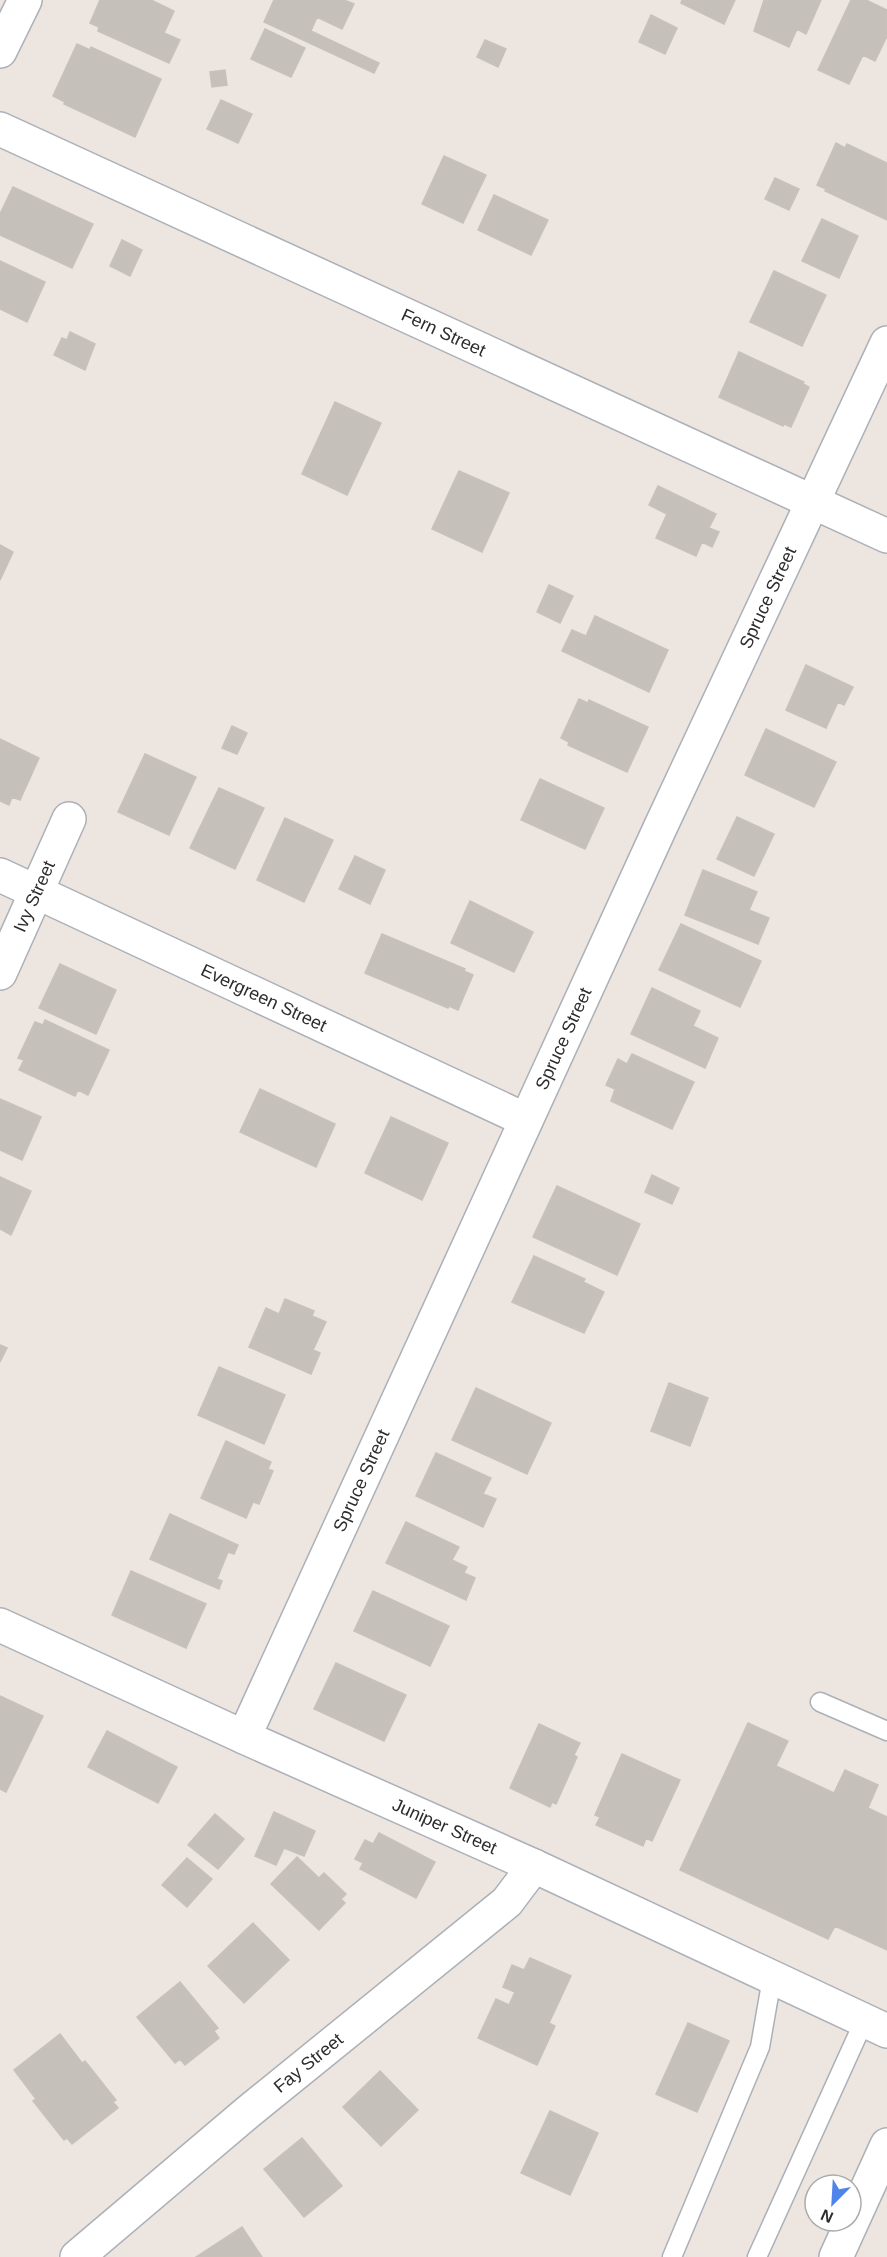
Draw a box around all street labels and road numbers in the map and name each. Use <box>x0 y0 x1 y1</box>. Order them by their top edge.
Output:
street label: Fern Street <box>398 305 489 360</box>
street label: Spruce Street <box>735 544 800 652</box>
street label: Ivy Street <box>10 858 59 935</box>
street label: Evergreen Street <box>198 960 330 1036</box>
street label: Spruce Street <box>532 984 596 1093</box>
street label: Spruce Street <box>329 1426 393 1535</box>
street label: Juniper Street <box>389 1794 500 1858</box>
street label: Fay Street <box>270 2029 347 2097</box>

